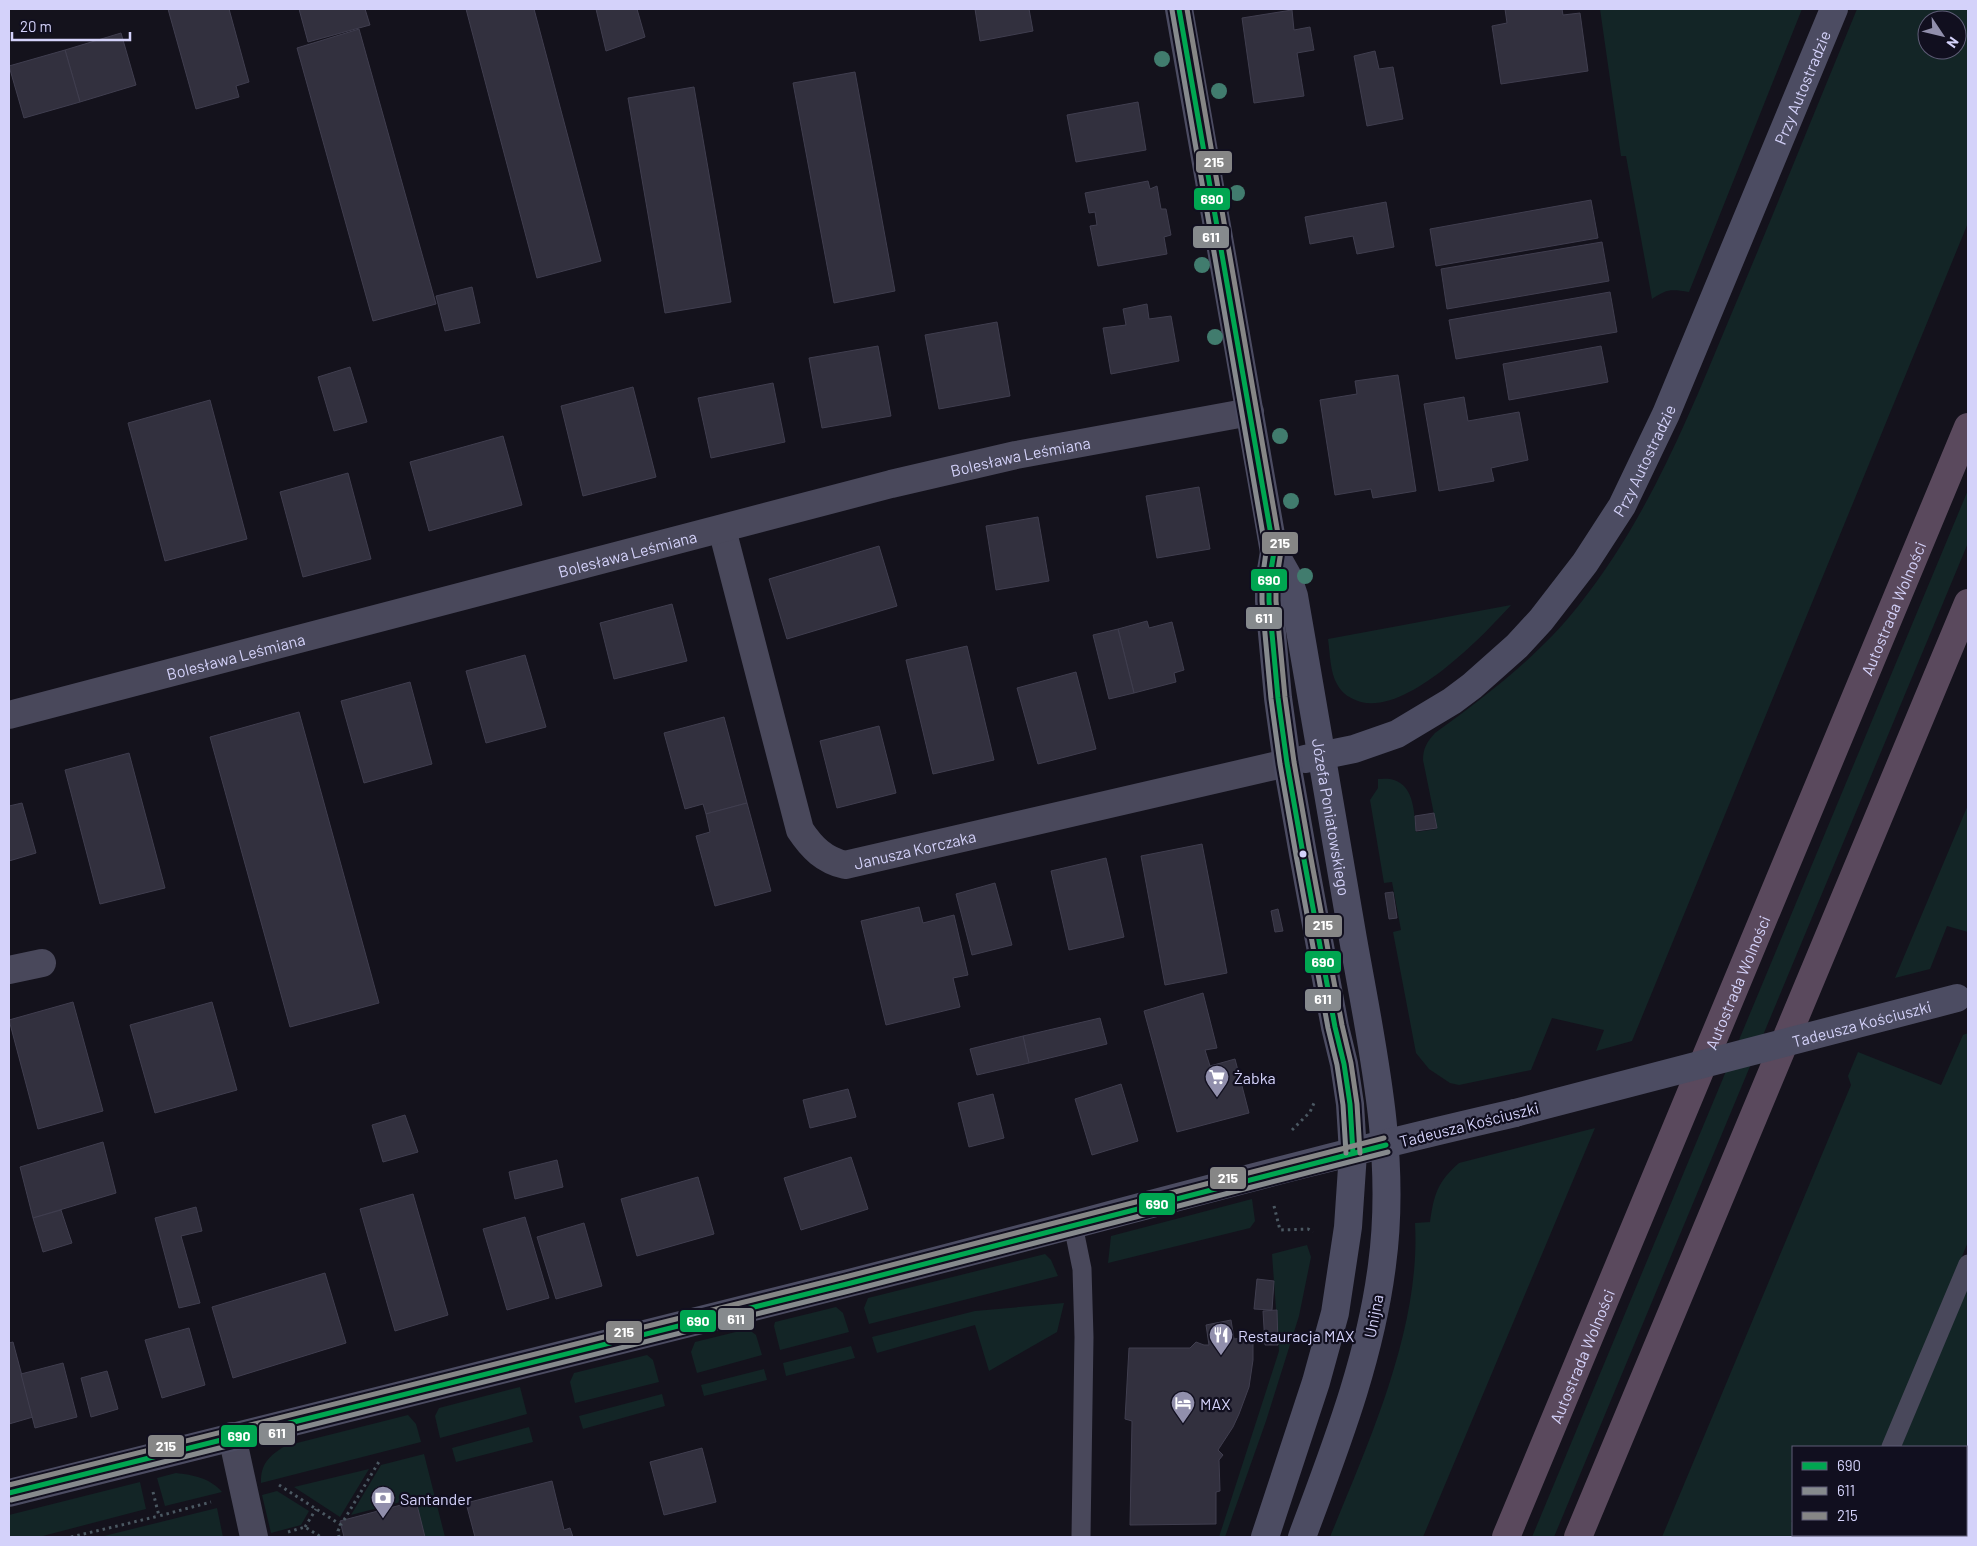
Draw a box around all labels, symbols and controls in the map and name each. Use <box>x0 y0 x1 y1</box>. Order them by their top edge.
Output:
scale bar <box>12 10 130 42</box>
north arrow <box>1917 10 1967 60</box>
text: 20 m <box>20 17 52 35</box>
street label: Przy Autostradzie <box>1769 27 1834 147</box>
text: N <box>1943 34 1963 51</box>
line badge: 215 <box>1195 150 1233 174</box>
text: 215 <box>1204 153 1225 170</box>
line badge: 690 <box>1193 187 1231 211</box>
text: 690 <box>1201 190 1223 207</box>
line badge: 611 <box>1192 225 1230 249</box>
text: 611 <box>1202 228 1220 245</box>
street label: Przy Autostradzie <box>1609 401 1678 520</box>
street label: Bolesława Leśmiana <box>948 432 1092 479</box>
street label: Bolesława Leśmiana <box>556 526 698 580</box>
line badge: 215 <box>1261 531 1299 555</box>
text: 215 <box>1270 534 1291 551</box>
street label: Autostrada Wolności <box>1856 538 1929 678</box>
line badge: 690 <box>1250 568 1288 592</box>
text: 690 <box>1258 571 1280 588</box>
line badge: 611 <box>1245 606 1283 630</box>
text: 611 <box>1255 609 1273 626</box>
street label: Bolesława Leśmiana <box>164 628 307 683</box>
street label: Józefa Poniatowskiego <box>1309 737 1355 897</box>
street label: Janusza Korczaka <box>852 826 978 872</box>
unlabelled marker <box>1298 849 1308 859</box>
street label: Autostrada Wolności <box>1701 912 1773 1052</box>
line badge: 215 <box>1304 914 1343 938</box>
text: 215 <box>1313 916 1334 933</box>
line badge: 690 <box>1304 950 1342 974</box>
text: 690 <box>1312 953 1334 970</box>
line badge: 611 <box>1304 988 1342 1012</box>
text: 611 <box>1314 990 1332 1007</box>
street label: Tadeusza Kościuszki <box>1790 996 1933 1050</box>
supermarket icon: Żabka <box>1204 1064 1230 1098</box>
place label: Żabka <box>1234 1068 1276 1087</box>
street label: Tadeusza Kościuszki <box>1397 1097 1541 1151</box>
line badge: 215 <box>1209 1166 1247 1190</box>
text: 215 <box>1218 1169 1239 1186</box>
line badge: 690 <box>1138 1192 1176 1216</box>
text: 690 <box>1146 1195 1168 1212</box>
street label: Autostrada Wolności <box>1545 1286 1618 1426</box>
street label: Unijna <box>1359 1293 1387 1339</box>
line badge: 611 <box>717 1307 755 1331</box>
line badge: 690 <box>679 1309 717 1333</box>
text: 611 <box>727 1310 745 1327</box>
text: 690 <box>687 1312 709 1329</box>
line badge: 215 <box>605 1320 643 1344</box>
restaurant icon: Restauracja MAX <box>1208 1322 1234 1356</box>
text: 215 <box>614 1323 635 1340</box>
place label: Restauracja MAX <box>1238 1326 1355 1345</box>
hotel icon: MAX <box>1170 1390 1196 1424</box>
place label: MAX <box>1200 1394 1231 1413</box>
line badge: 611 <box>258 1422 296 1446</box>
line badge: 690 <box>220 1424 258 1448</box>
text: 611 <box>268 1424 286 1441</box>
text: 690 <box>228 1427 250 1444</box>
line badge: 215 <box>147 1434 185 1458</box>
text: 215 <box>156 1437 177 1454</box>
legend <box>1792 1446 1967 1536</box>
text: 690 <box>1837 1456 1861 1474</box>
text: 611 <box>1837 1481 1855 1499</box>
bank icon: Santander <box>370 1485 396 1519</box>
place label: Santander <box>400 1489 472 1508</box>
text: 215 <box>1837 1506 1858 1524</box>

